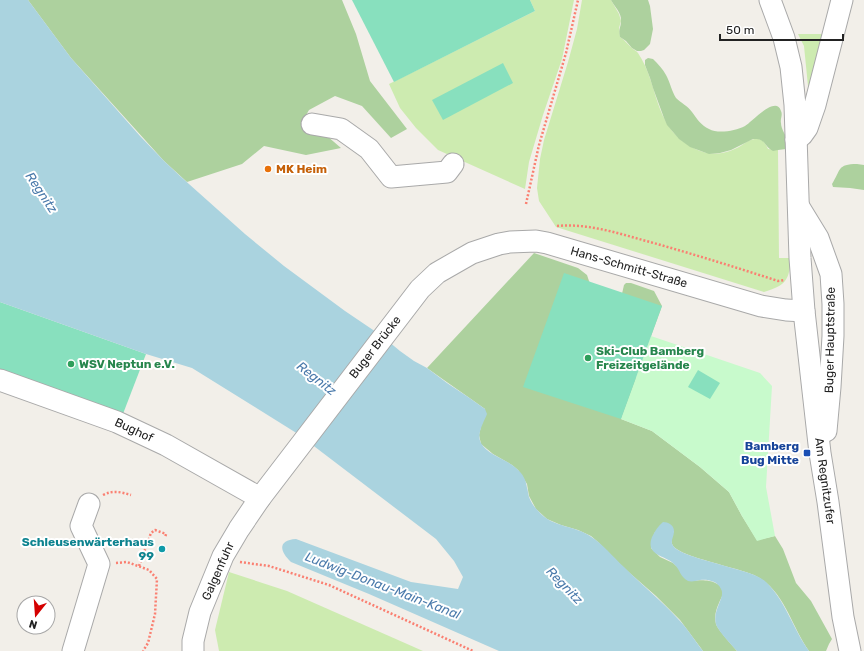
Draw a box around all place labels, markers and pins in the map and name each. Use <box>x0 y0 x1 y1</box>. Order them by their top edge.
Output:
place label: MK Heim <box>276 162 327 176</box>
marker: MK Heim <box>263 164 273 174</box>
place label: Ski-Club Bamberg Freizeitgelände <box>596 344 704 372</box>
marker: Ski-Club Bamberg Freizeitgelände <box>583 353 593 363</box>
place label: WSV Neptun e.V. <box>79 357 175 371</box>
marker: WSV Neptun e.V. <box>66 359 76 369</box>
place label: Bamberg Bug Mitte <box>741 439 799 467</box>
marker: Bamberg Bug Mitte <box>802 448 812 458</box>
place label: Schleusenwärterhaus 99 <box>22 535 154 563</box>
marker: Schleusenwärterhaus 99 <box>157 544 167 554</box>

